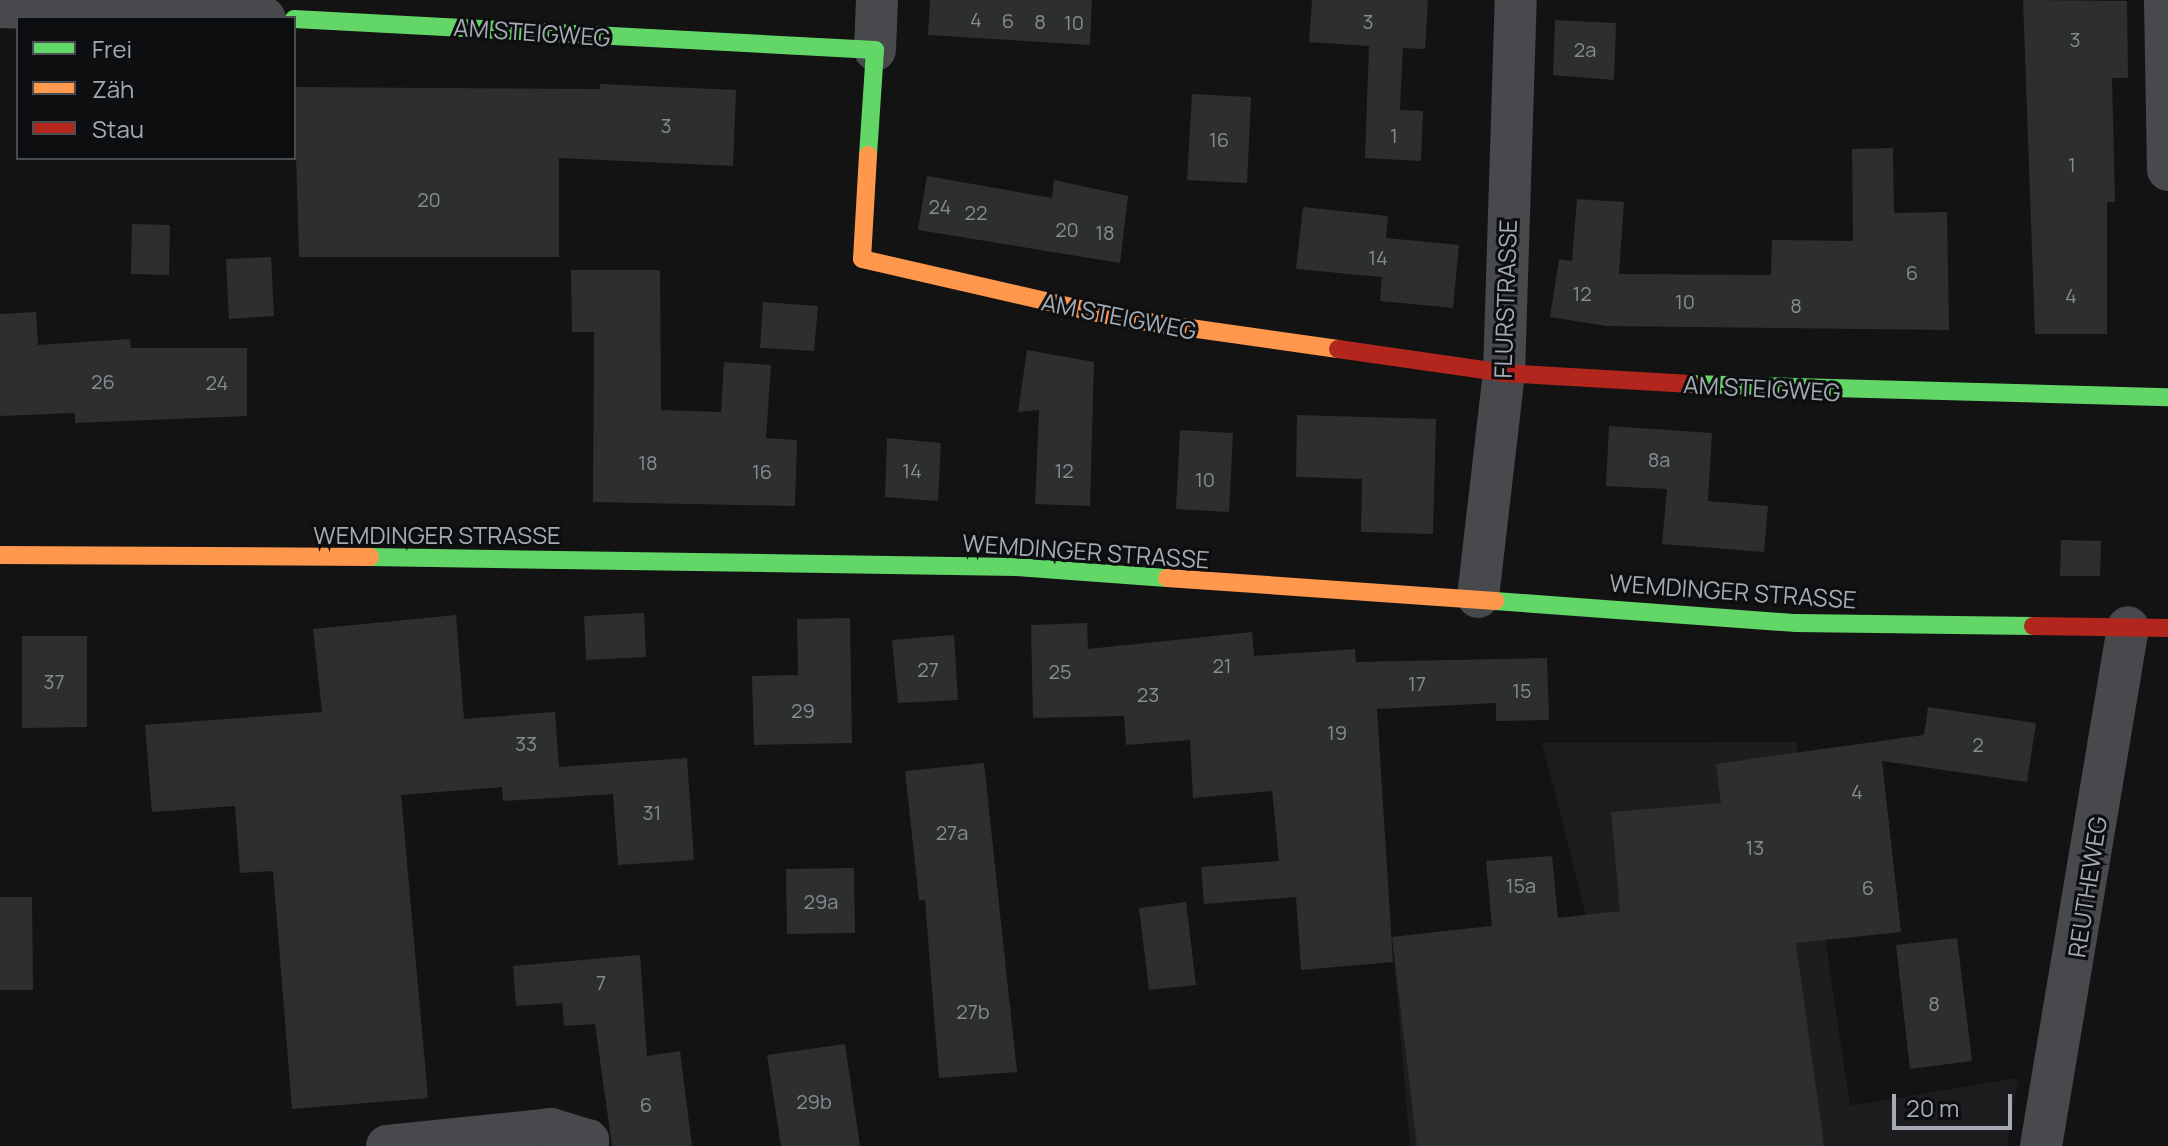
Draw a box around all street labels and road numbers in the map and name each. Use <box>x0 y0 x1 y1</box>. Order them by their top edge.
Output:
street label: AM STEIGWEG <box>453 12 611 52</box>
street label: FLURSTRASSE <box>1488 219 1522 379</box>
street label: AM STEIGWEG <box>1039 287 1199 345</box>
street label: AM STEIGWEG <box>1683 370 1841 406</box>
street label: WEMDINGER STRASSE <box>313 521 561 549</box>
street label: WEMDINGER STRASSE <box>962 528 1210 574</box>
street label: WEMDINGER STRASSE <box>1609 568 1857 614</box>
street label: REUTHEWEG <box>2062 814 2112 960</box>

